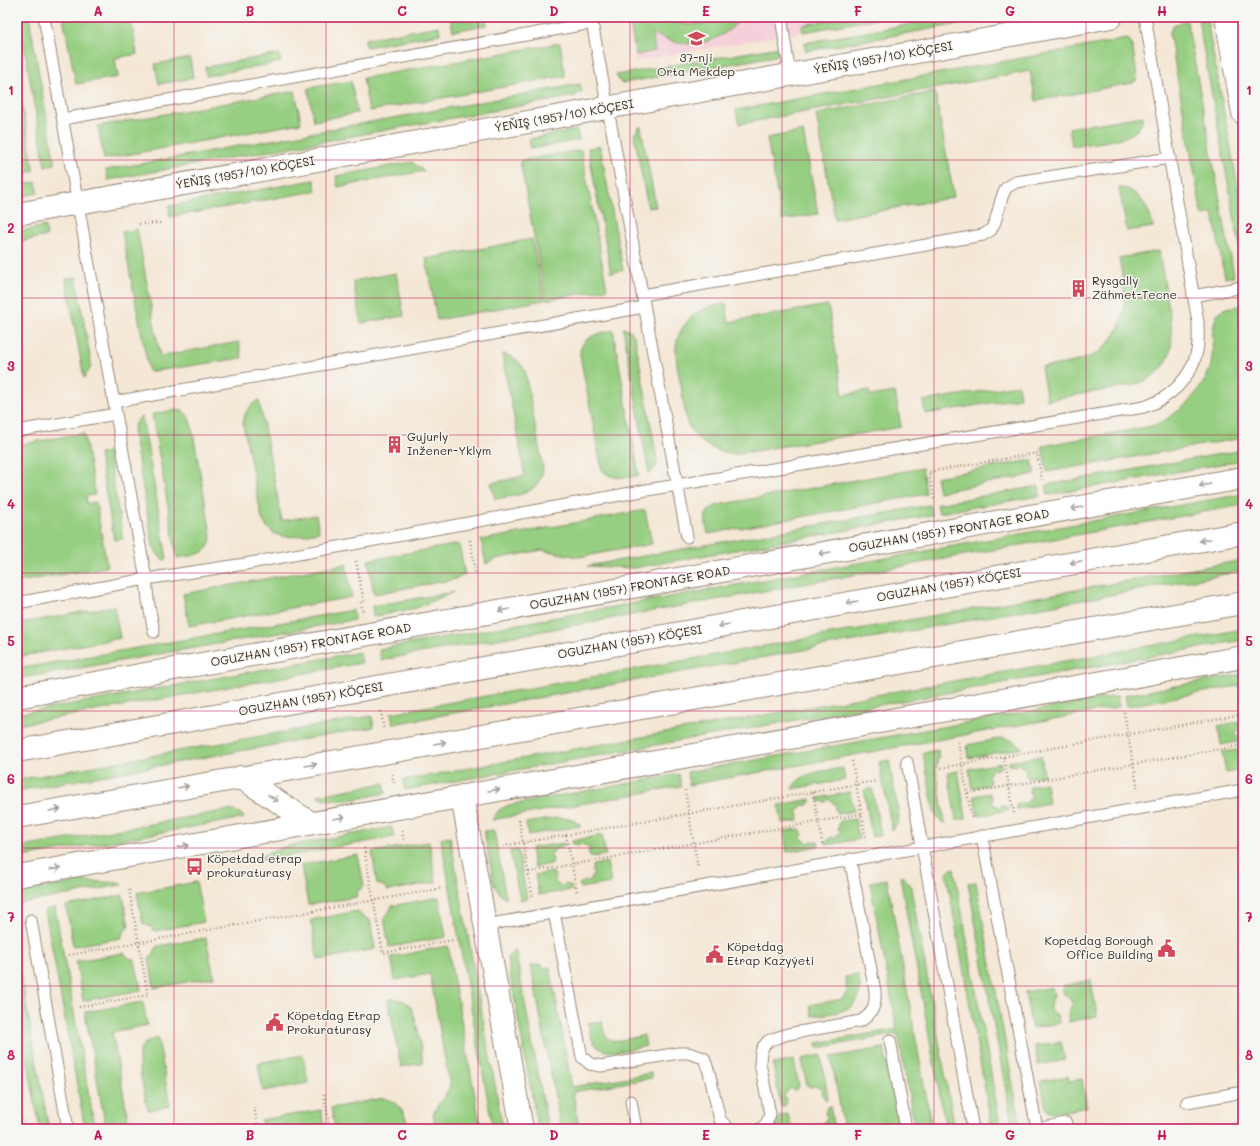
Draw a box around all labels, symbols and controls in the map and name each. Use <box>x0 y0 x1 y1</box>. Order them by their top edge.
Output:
text: A <box>93 2 103 19</box>
text: B <box>246 2 255 19</box>
text: C <box>397 2 407 19</box>
text: D <box>549 2 559 19</box>
text: E <box>702 2 710 19</box>
text: F <box>854 2 862 19</box>
text: G <box>1005 2 1015 19</box>
text: H <box>1157 2 1167 19</box>
school or university icon: 37-nji Orta Mekdep <box>686 29 706 49</box>
street label: ÝEŇIŞ (1957/10) KÖÇESI <box>812 37 954 77</box>
place label: 37-nji Orta Mekdep <box>657 49 735 79</box>
text: 1 <box>8 81 14 98</box>
text: 1 <box>1246 81 1252 98</box>
street label: ÝEŇIŞ (1957/10) KÖÇESI <box>493 95 635 135</box>
street label: ÝEŇIŞ (1957/10) KÖÇESI <box>174 152 316 192</box>
text: 2 <box>7 219 15 236</box>
text: 2 <box>1245 219 1253 236</box>
place label: Rysgally Zähmet-Tecne <box>1092 272 1177 302</box>
building icon: Rysgally Zähmet-Tecne <box>1069 278 1089 298</box>
text: 3 <box>7 357 15 374</box>
text: 3 <box>1245 357 1253 374</box>
place label: Gujurly Inžener-Yklym <box>407 428 491 458</box>
building icon: Gujurly Inžener-Yklym <box>384 434 404 454</box>
one-way arrow <box>1198 481 1211 489</box>
text: 4 <box>7 495 15 512</box>
text: 4 <box>1245 495 1253 512</box>
street label: OGUZHAN (1957) FRONTAGE ROAD <box>847 504 1050 556</box>
one-way arrow <box>1071 504 1084 512</box>
one-way arrow <box>1198 536 1211 544</box>
one-way arrow <box>819 549 832 557</box>
one-way arrow <box>1070 559 1083 567</box>
street label: OGUZHAN (1957) FRONTAGE ROAD <box>528 561 731 613</box>
street label: OGUZHAN (1957) KÖÇESI <box>875 563 1022 605</box>
one-way arrow <box>846 598 859 606</box>
one-way arrow <box>498 606 511 614</box>
street label: OGUZHAN (1957) FRONTAGE ROAD <box>209 618 412 670</box>
street label: OGUZHAN (1957) KÖÇESI <box>556 620 703 662</box>
one-way arrow <box>718 621 731 629</box>
text: 5 <box>7 632 15 649</box>
text: 5 <box>1245 632 1253 649</box>
street label: OGUZHAN (1957) KÖÇESI <box>237 677 384 719</box>
one-way arrow <box>433 738 446 746</box>
one-way arrow <box>305 760 318 768</box>
text: 6 <box>7 770 15 787</box>
text: 6 <box>1245 770 1253 787</box>
one-way arrow <box>176 783 189 791</box>
one-way arrow <box>487 786 500 794</box>
one-way arrow <box>267 794 278 802</box>
one-way arrow <box>49 806 62 814</box>
one-way arrow <box>332 814 345 822</box>
one-way arrow <box>176 842 189 850</box>
place label: Köpetdad etrap prokuraturasy <box>207 850 302 880</box>
bus stop icon: Köpetdad etrap prokuraturasy <box>184 856 204 876</box>
one-way arrow <box>48 865 61 873</box>
text: 7 <box>7 908 15 925</box>
text: 7 <box>1245 908 1253 925</box>
place label: Kopetdag Borough Office Building <box>1045 932 1153 962</box>
place label: Köpetdag Etrap Kazyýeti <box>727 938 814 968</box>
public building icon: Kopetdag Borough Office Building <box>1156 938 1176 958</box>
public building icon: Köpetdag Etrap Kazyýeti <box>704 944 724 964</box>
place label: Köpetdag Etrap Prokuraturasy <box>287 1007 380 1037</box>
public building icon: Köpetdag Etrap Prokuraturasy <box>264 1013 284 1033</box>
text: 8 <box>7 1046 15 1063</box>
text: 8 <box>1245 1046 1253 1063</box>
text: A <box>93 1126 103 1143</box>
text: B <box>246 1126 255 1143</box>
text: C <box>397 1126 407 1143</box>
text: D <box>549 1126 559 1143</box>
text: E <box>702 1126 710 1143</box>
text: F <box>854 1126 862 1143</box>
text: G <box>1005 1126 1015 1143</box>
text: H <box>1157 1126 1167 1143</box>

